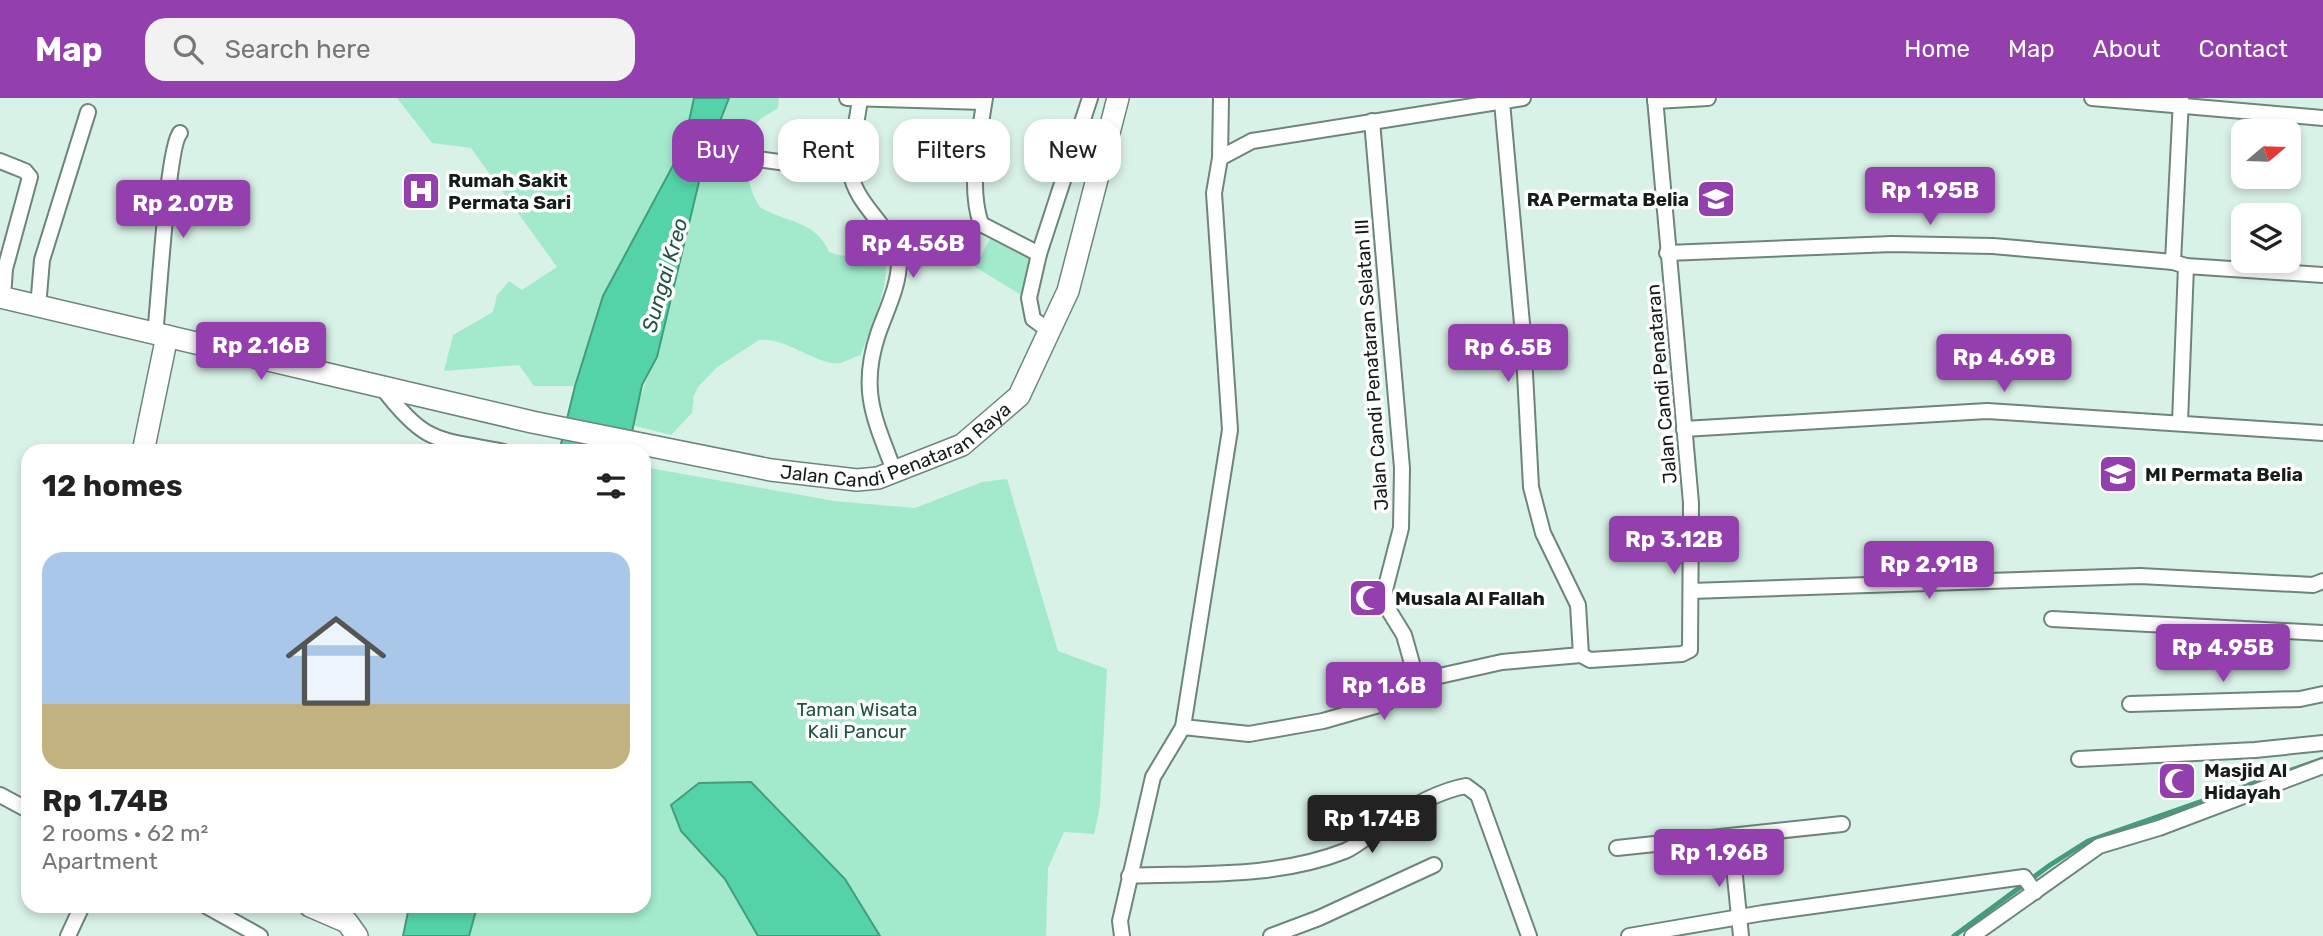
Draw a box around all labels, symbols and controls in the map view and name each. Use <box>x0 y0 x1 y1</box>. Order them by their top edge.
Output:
search box <box>145 18 635 81</box>
text: Map <box>35 30 103 69</box>
icon: search <box>169 30 207 68</box>
text: Search here <box>225 34 370 65</box>
text: Home <box>1904 35 1970 63</box>
text: Map <box>2008 35 2055 63</box>
text: About <box>2093 35 2161 63</box>
text: Contact <box>2199 35 2288 63</box>
chip: Buy <box>672 119 764 182</box>
chip: Rent <box>778 119 879 182</box>
chip: Filters <box>893 119 1010 182</box>
chip: New <box>1024 119 1121 182</box>
north arrow <box>2231 119 2301 189</box>
map controls <box>2231 119 2301 273</box>
pin: Rp 1.95B <box>1858 167 2002 227</box>
place label: Rumah Sakit Permata Sari <box>448 169 571 214</box>
hospital icon: Rumah Sakit Permata Sari <box>400 170 442 212</box>
text: Rp 1.95B <box>1881 176 1979 204</box>
school or university icon: RA Permata Belia <box>1695 178 1737 220</box>
pin: Rp 2.07B <box>111 180 255 240</box>
place label: RA Permata Belia <box>1527 188 1689 211</box>
text: Rp 2.07B <box>132 189 234 217</box>
button: layers <box>2231 203 2301 273</box>
water label: Sungai Kreo <box>636 215 693 335</box>
street label: Jalan Candi Penataran Selatan III <box>1350 218 1393 512</box>
pin: Rp 4.56B <box>841 220 985 280</box>
text: Rp 4.56B <box>861 229 965 257</box>
street label: Jalan Candi Penataran <box>1641 283 1682 485</box>
pin: Rp 2.16B <box>189 322 333 382</box>
pin: Rp 6.5B <box>1443 324 1573 384</box>
text: Rp 2.16B <box>212 331 310 359</box>
text: Rp 6.5B <box>1464 333 1552 361</box>
pin: Rp 4.69B <box>1932 334 2076 394</box>
text: Rp 4.69B <box>1952 343 2056 371</box>
street label: Jalan Candi Penataran Raya <box>779 397 1015 492</box>
school or university icon: MI Permata Belia <box>2097 453 2139 495</box>
place label: MI Permata Belia <box>2145 463 2303 486</box>
icon: filters <box>592 467 630 505</box>
text: 12 homes <box>42 468 183 504</box>
pin: Rp 3.12B <box>1602 517 1746 576</box>
text: Rp 3.12B <box>1625 525 1723 553</box>
pin: Rp 2.91B <box>1857 542 2001 601</box>
text: Rp 2.91B <box>1880 550 1978 578</box>
mosque icon: Musala Al Fallah <box>1347 577 1389 619</box>
place label: Musala Al Fallah <box>1395 587 1545 610</box>
icon: home <box>273 598 399 724</box>
pin: Rp 4.95B <box>2151 624 2295 684</box>
text: Rp 4.95B <box>2172 633 2274 661</box>
pin: Rp 1.6B <box>1319 662 1449 722</box>
text: Rp 1.6B <box>1342 671 1426 699</box>
park label: Taman Wisata Kali Pancur <box>797 698 917 743</box>
place label: Masjid Al Hidayah <box>2204 759 2287 804</box>
mosque icon: Masjid Al Hidayah <box>2156 760 2198 802</box>
text: Rp 1.74B <box>42 783 168 819</box>
pin: Rp 1.74B <box>1300 796 1444 855</box>
text: Rp 1.74B <box>1324 804 1420 832</box>
text: 2 rooms · 62 m² <box>42 819 208 847</box>
pin: Rp 1.96B <box>1647 830 1791 889</box>
text: Rp 1.96B <box>1670 838 1768 866</box>
text: Apartment <box>42 847 158 875</box>

